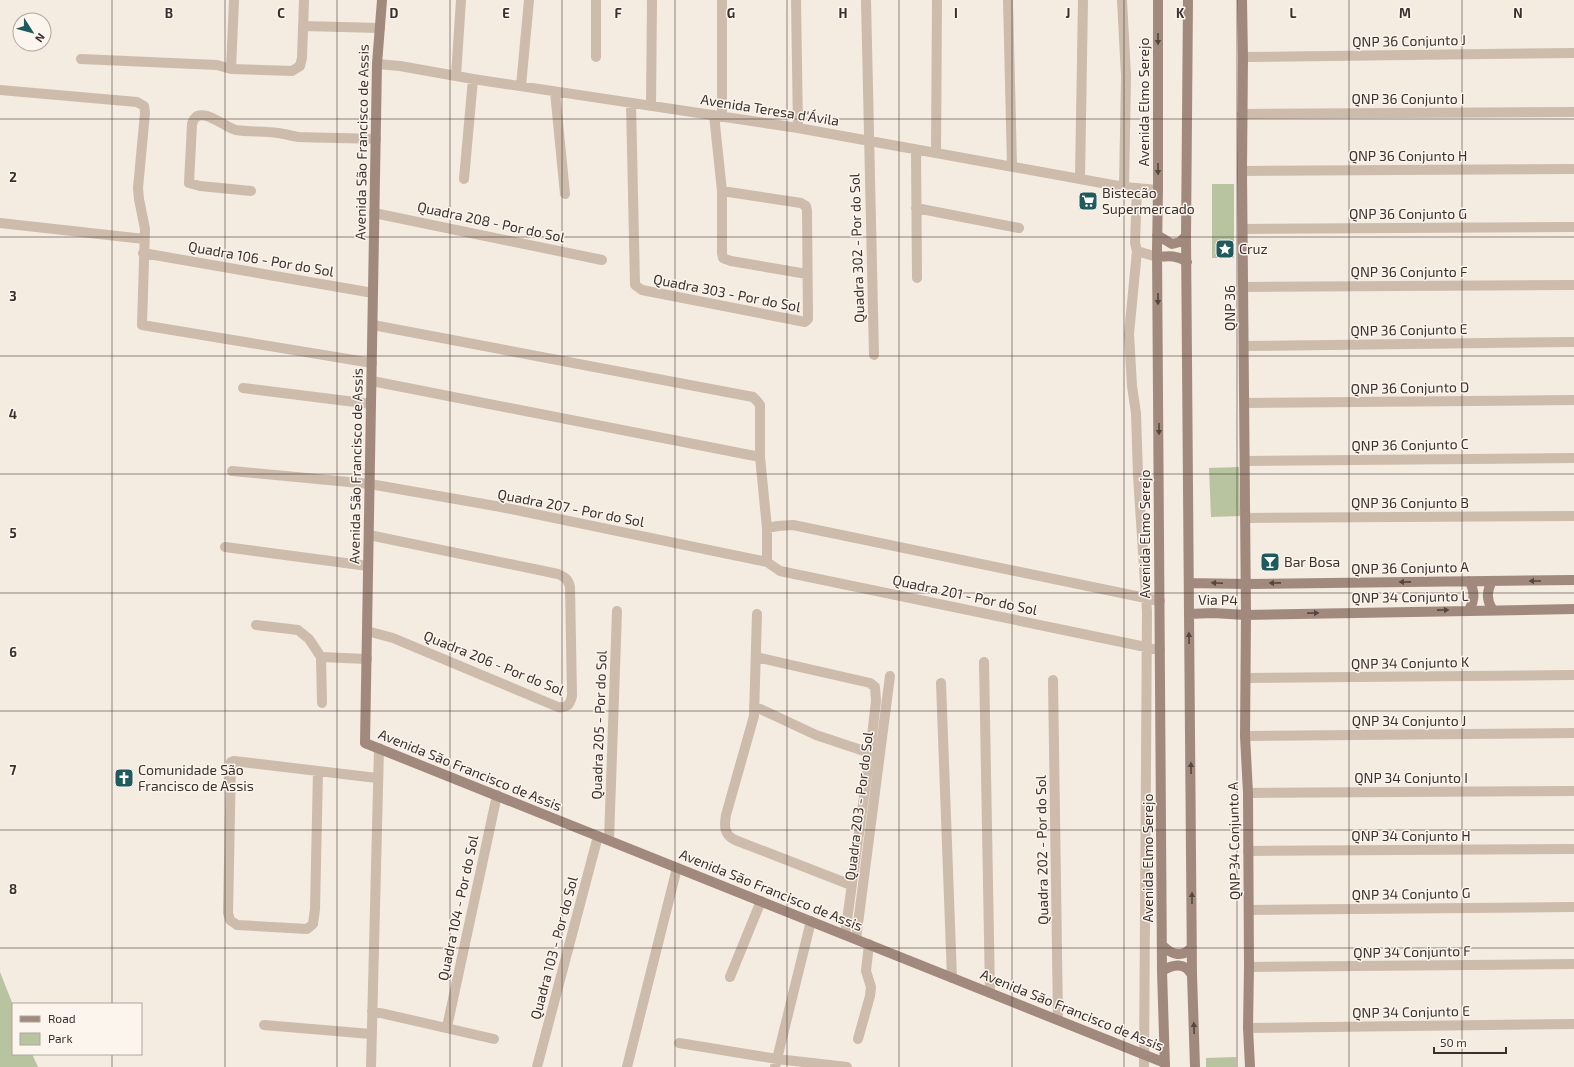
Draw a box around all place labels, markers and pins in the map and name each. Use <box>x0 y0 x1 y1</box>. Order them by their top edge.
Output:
place label: Bistecão Supermercado <box>1102 184 1195 217</box>
supermarket icon: Bistecão Supermercado <box>1077 190 1099 212</box>
place icon: Cruz <box>1214 238 1236 260</box>
place label: Cruz <box>1239 240 1268 257</box>
bar icon: Bar Bosa <box>1259 551 1281 573</box>
place label: Bar Bosa <box>1284 553 1340 570</box>
place label: Comunidade São Francisco de Assis <box>138 761 254 794</box>
church icon: Comunidade São Francisco de Assis <box>113 767 135 789</box>

